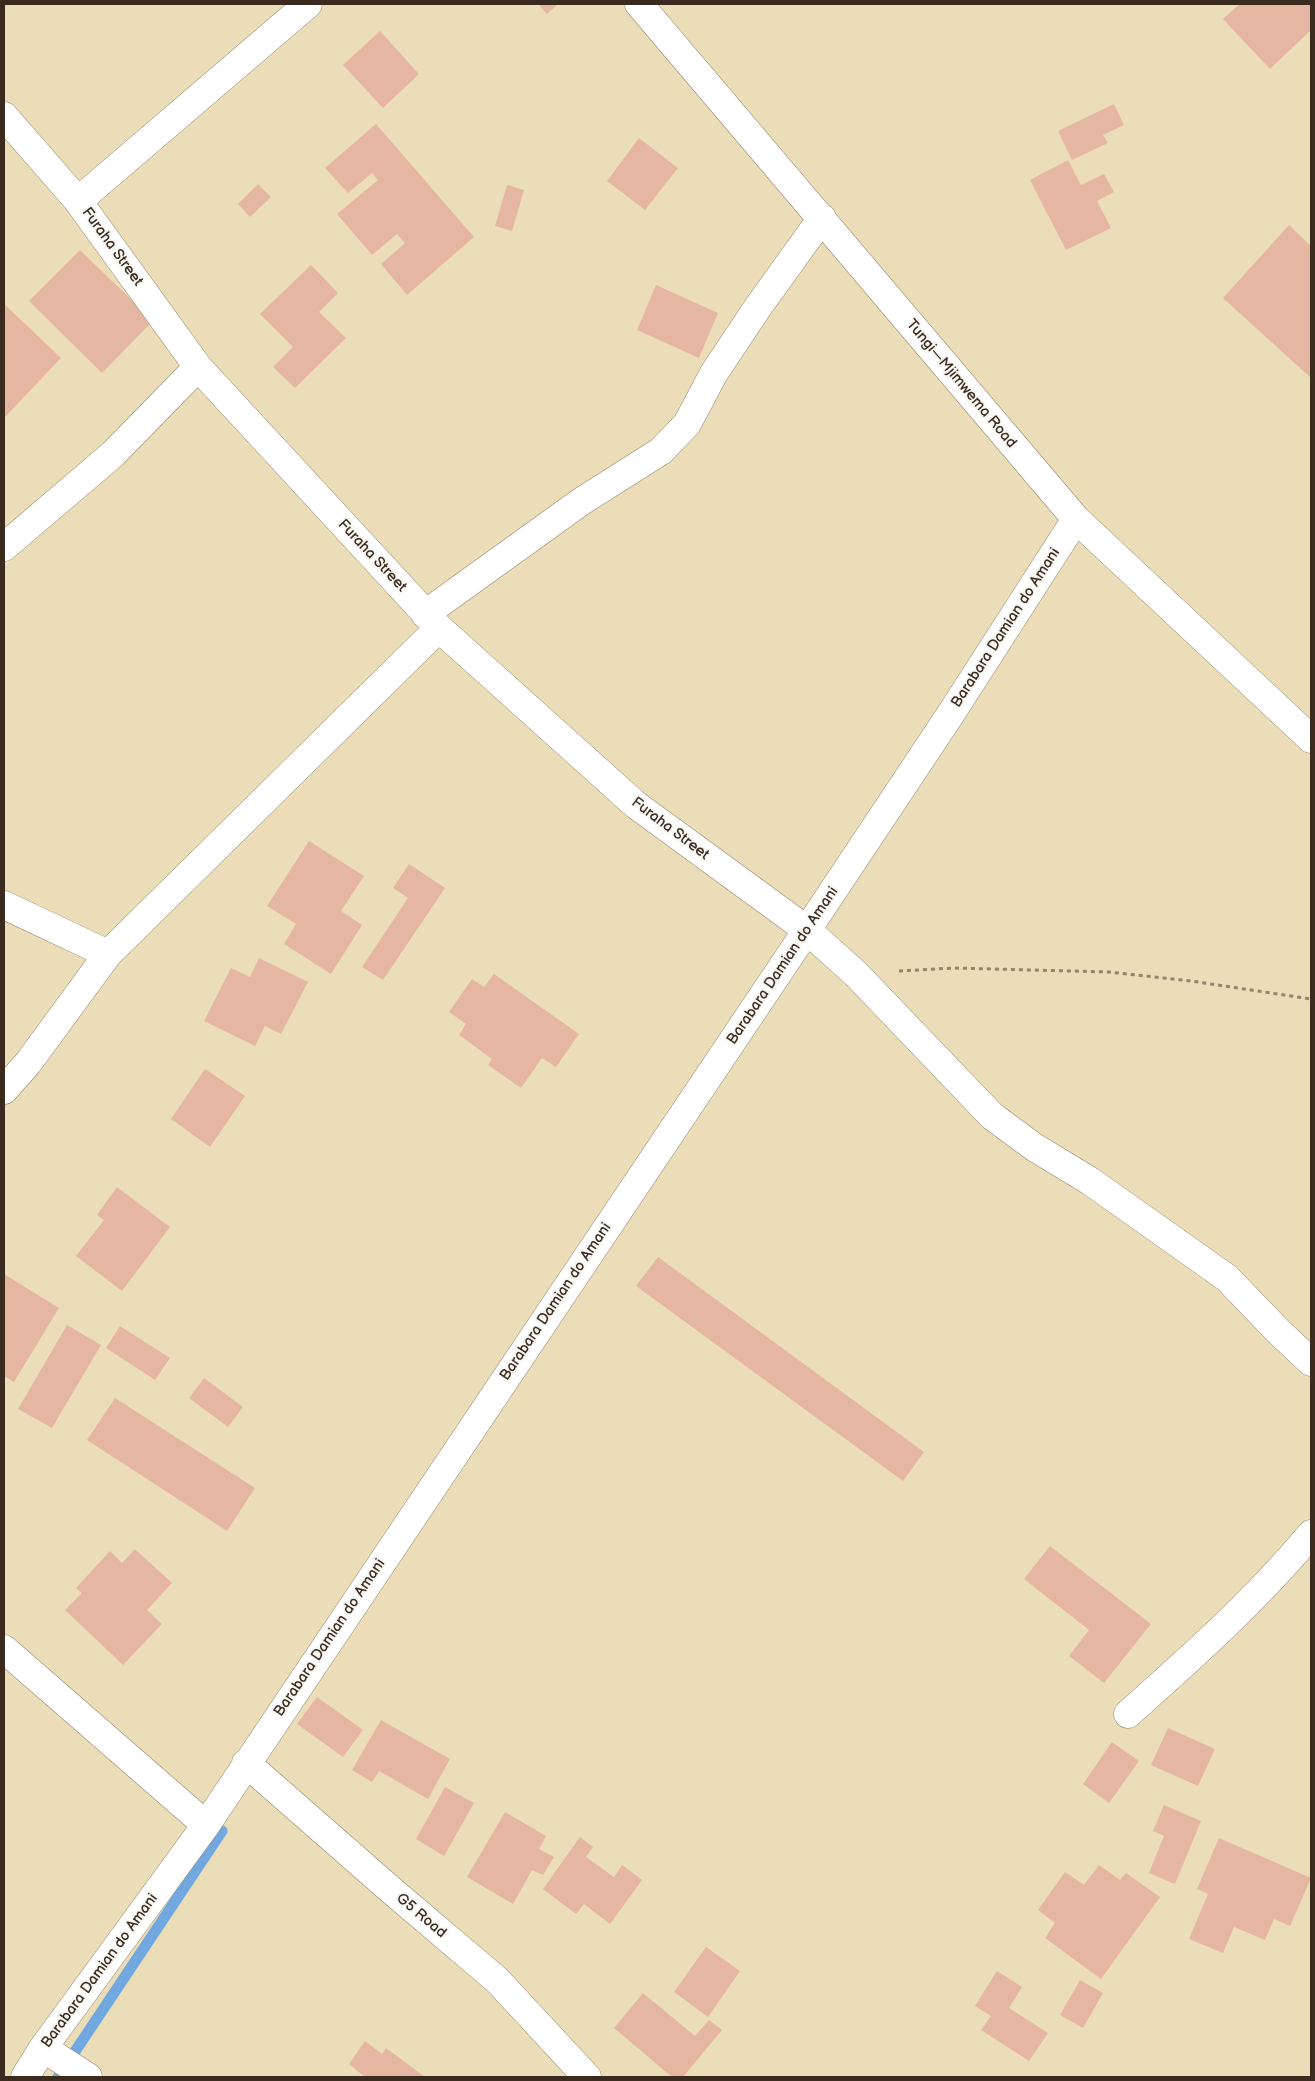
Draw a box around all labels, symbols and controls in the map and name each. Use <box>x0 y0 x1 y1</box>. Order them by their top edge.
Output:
street label: Furaha Street <box>77 204 147 290</box>
street label: Tungi—Mjimwema Road <box>902 316 1020 452</box>
street label: Furaha Street <box>334 516 410 596</box>
street label: Barabara Damian do Amani <box>948 545 1064 711</box>
street label: Furaha Street <box>628 794 712 864</box>
street label: Barabara Damian do Amani <box>723 884 843 1048</box>
street label: Barabara Damian do Amani <box>496 1220 616 1384</box>
street label: Barabara Damian do Amani <box>270 1556 390 1720</box>
street label: Barabara Damian do Amani <box>38 1890 162 2052</box>
street label: G5 Road <box>392 1890 450 1942</box>

